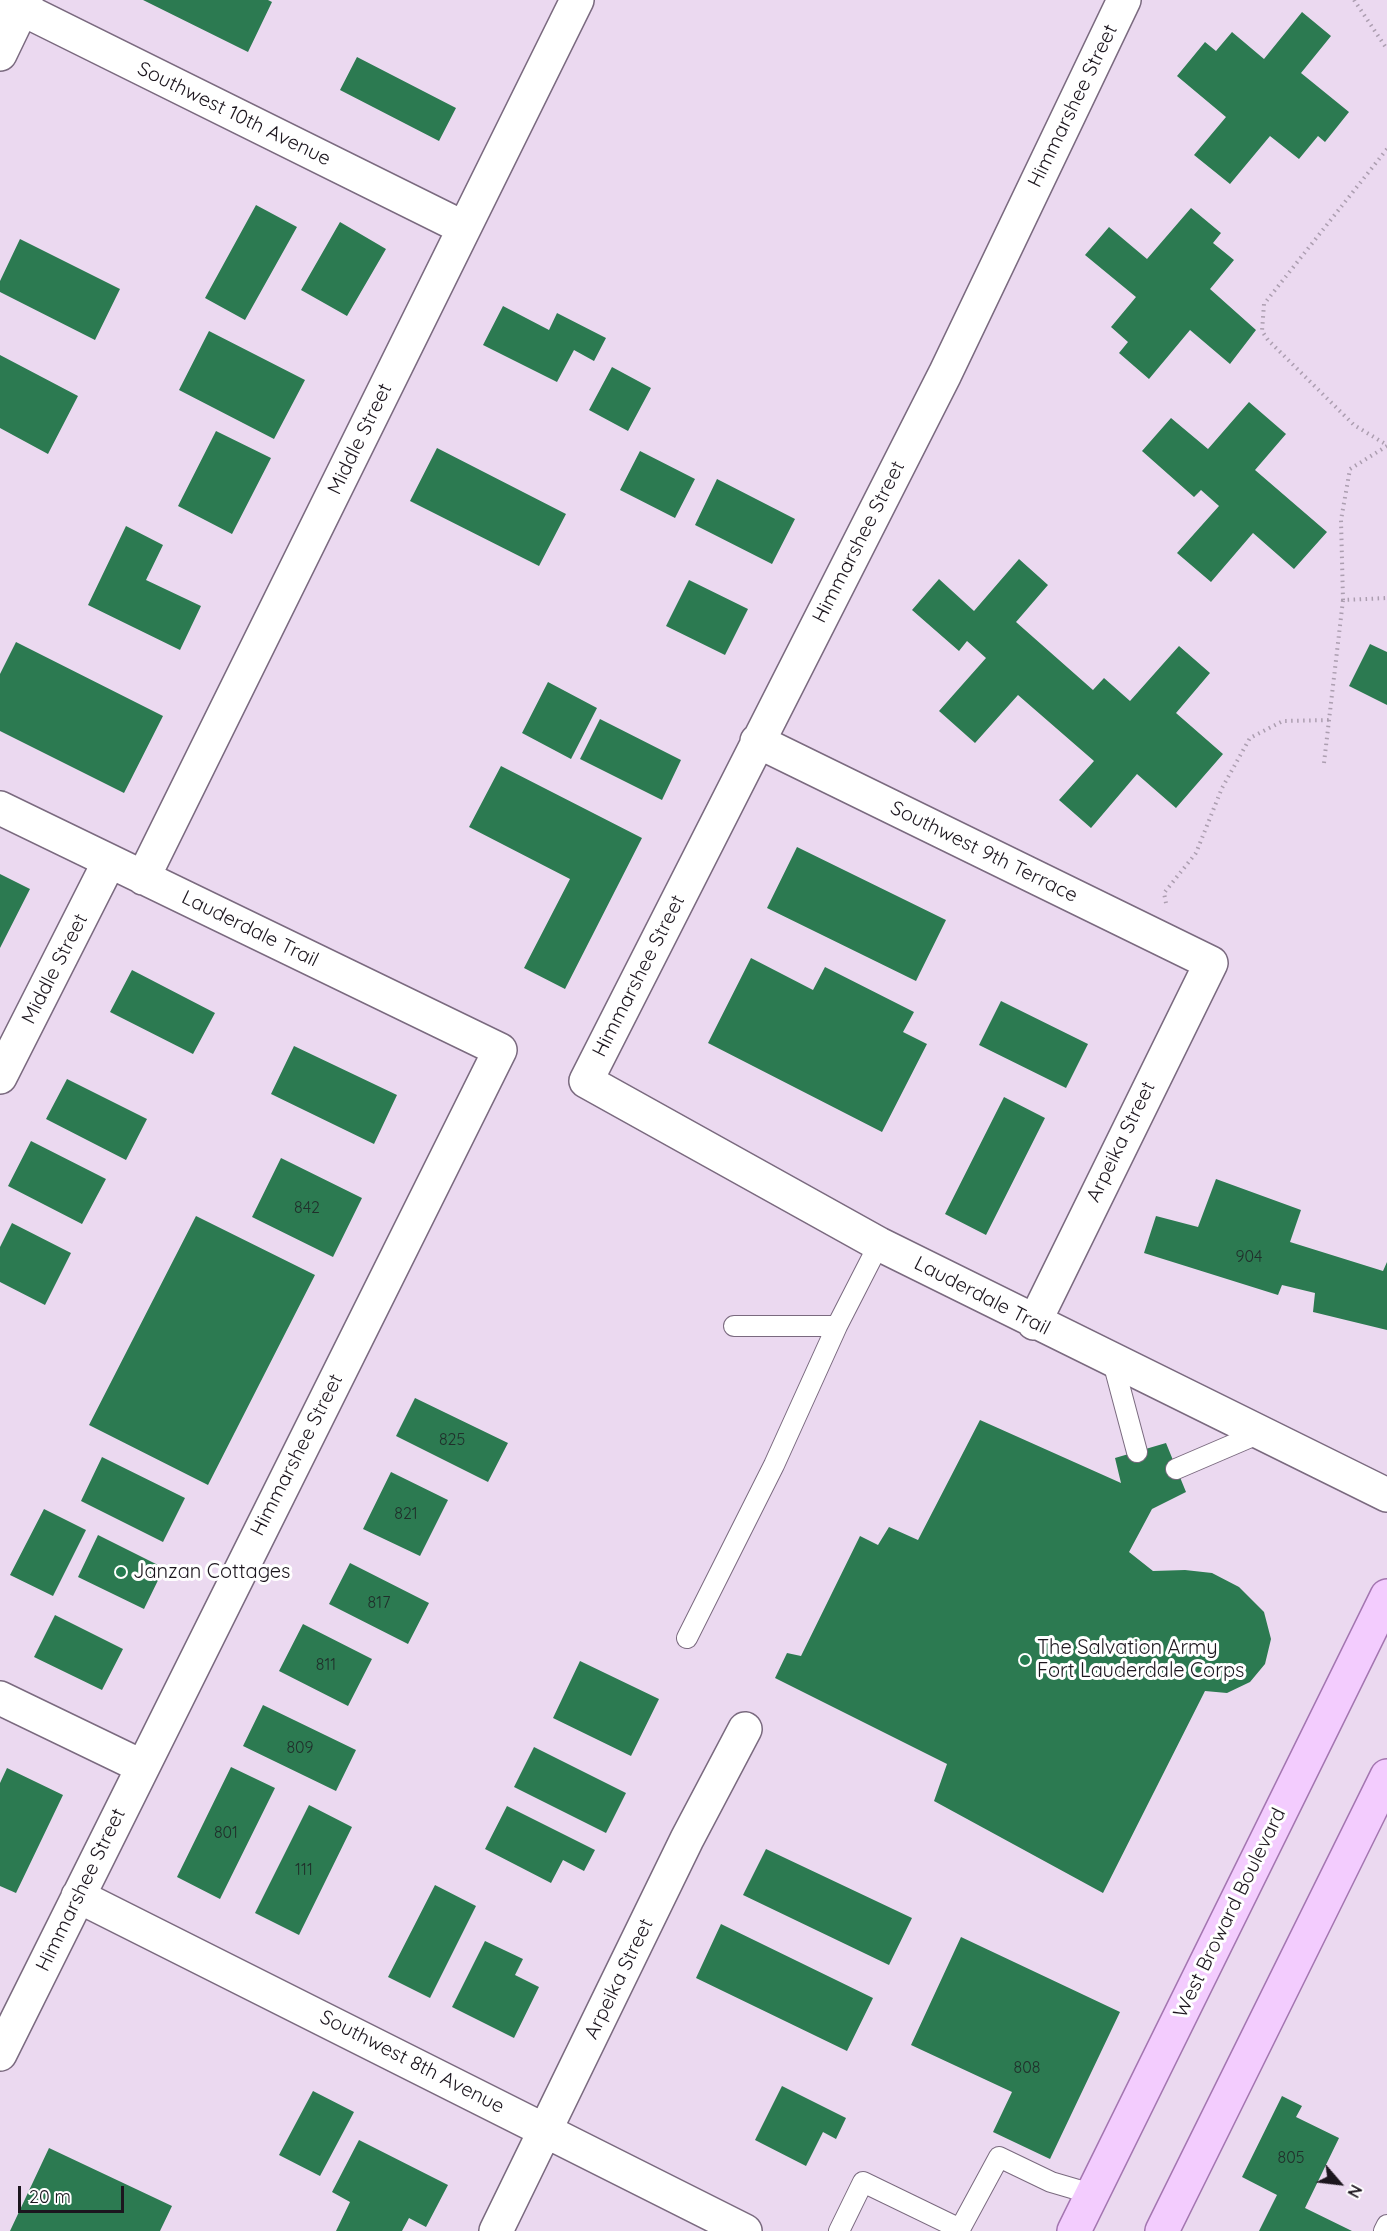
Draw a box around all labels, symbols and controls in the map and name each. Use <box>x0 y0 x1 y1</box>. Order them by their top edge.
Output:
street label: Himmarshee Street <box>1023 21 1123 191</box>
street label: Southwest 10th Avenue <box>133 57 335 171</box>
street label: Middle Street <box>323 379 397 499</box>
street label: Himmarshee Street <box>808 457 910 627</box>
street label: Southwest 9th Terrace <box>886 796 1082 908</box>
street label: Lauderdale Trail <box>178 885 322 973</box>
street label: Himmarshee Street <box>588 891 690 1061</box>
street label: Middle Street <box>17 910 93 1028</box>
street label: Arpeika Street <box>1081 1078 1161 1206</box>
house number: 842 <box>294 1198 320 1218</box>
house number: 904 <box>1236 1247 1262 1267</box>
street label: Lauderdale Trail <box>910 1251 1054 1341</box>
street label: Himmarshee Street <box>246 1370 348 1540</box>
house number: 825 <box>439 1430 465 1450</box>
house number: 821 <box>394 1504 418 1524</box>
place label: Janzan Cottages <box>133 1560 290 1584</box>
marker: Janzan Cottages <box>114 1565 128 1579</box>
house number: 817 <box>368 1593 390 1613</box>
place label: The Salvation Army Fort Lauderdale Corps <box>1037 1636 1244 1683</box>
marker: The Salvation Army Fort Lauderdale Corps <box>1018 1653 1032 1667</box>
house number: 811 <box>316 1655 336 1675</box>
house number: 809 <box>286 1738 314 1758</box>
street label: West Broward Boulevard <box>1169 1804 1291 2022</box>
street label: Himmarshee Street <box>31 1805 131 1975</box>
house number: 801 <box>214 1823 238 1843</box>
house number: 111 <box>295 1860 313 1880</box>
street label: Arpeika Street <box>579 1915 659 2043</box>
street label: Southwest 8th Avenue <box>316 2005 508 2119</box>
house number: 808 <box>1014 2058 1040 2078</box>
house number: 805 <box>1278 2148 1304 2168</box>
north arrow <box>1309 2153 1369 2213</box>
scale bar <box>21 2174 128 2212</box>
text: N <box>1343 2182 1366 2201</box>
text: 20 m <box>29 2185 71 2208</box>

